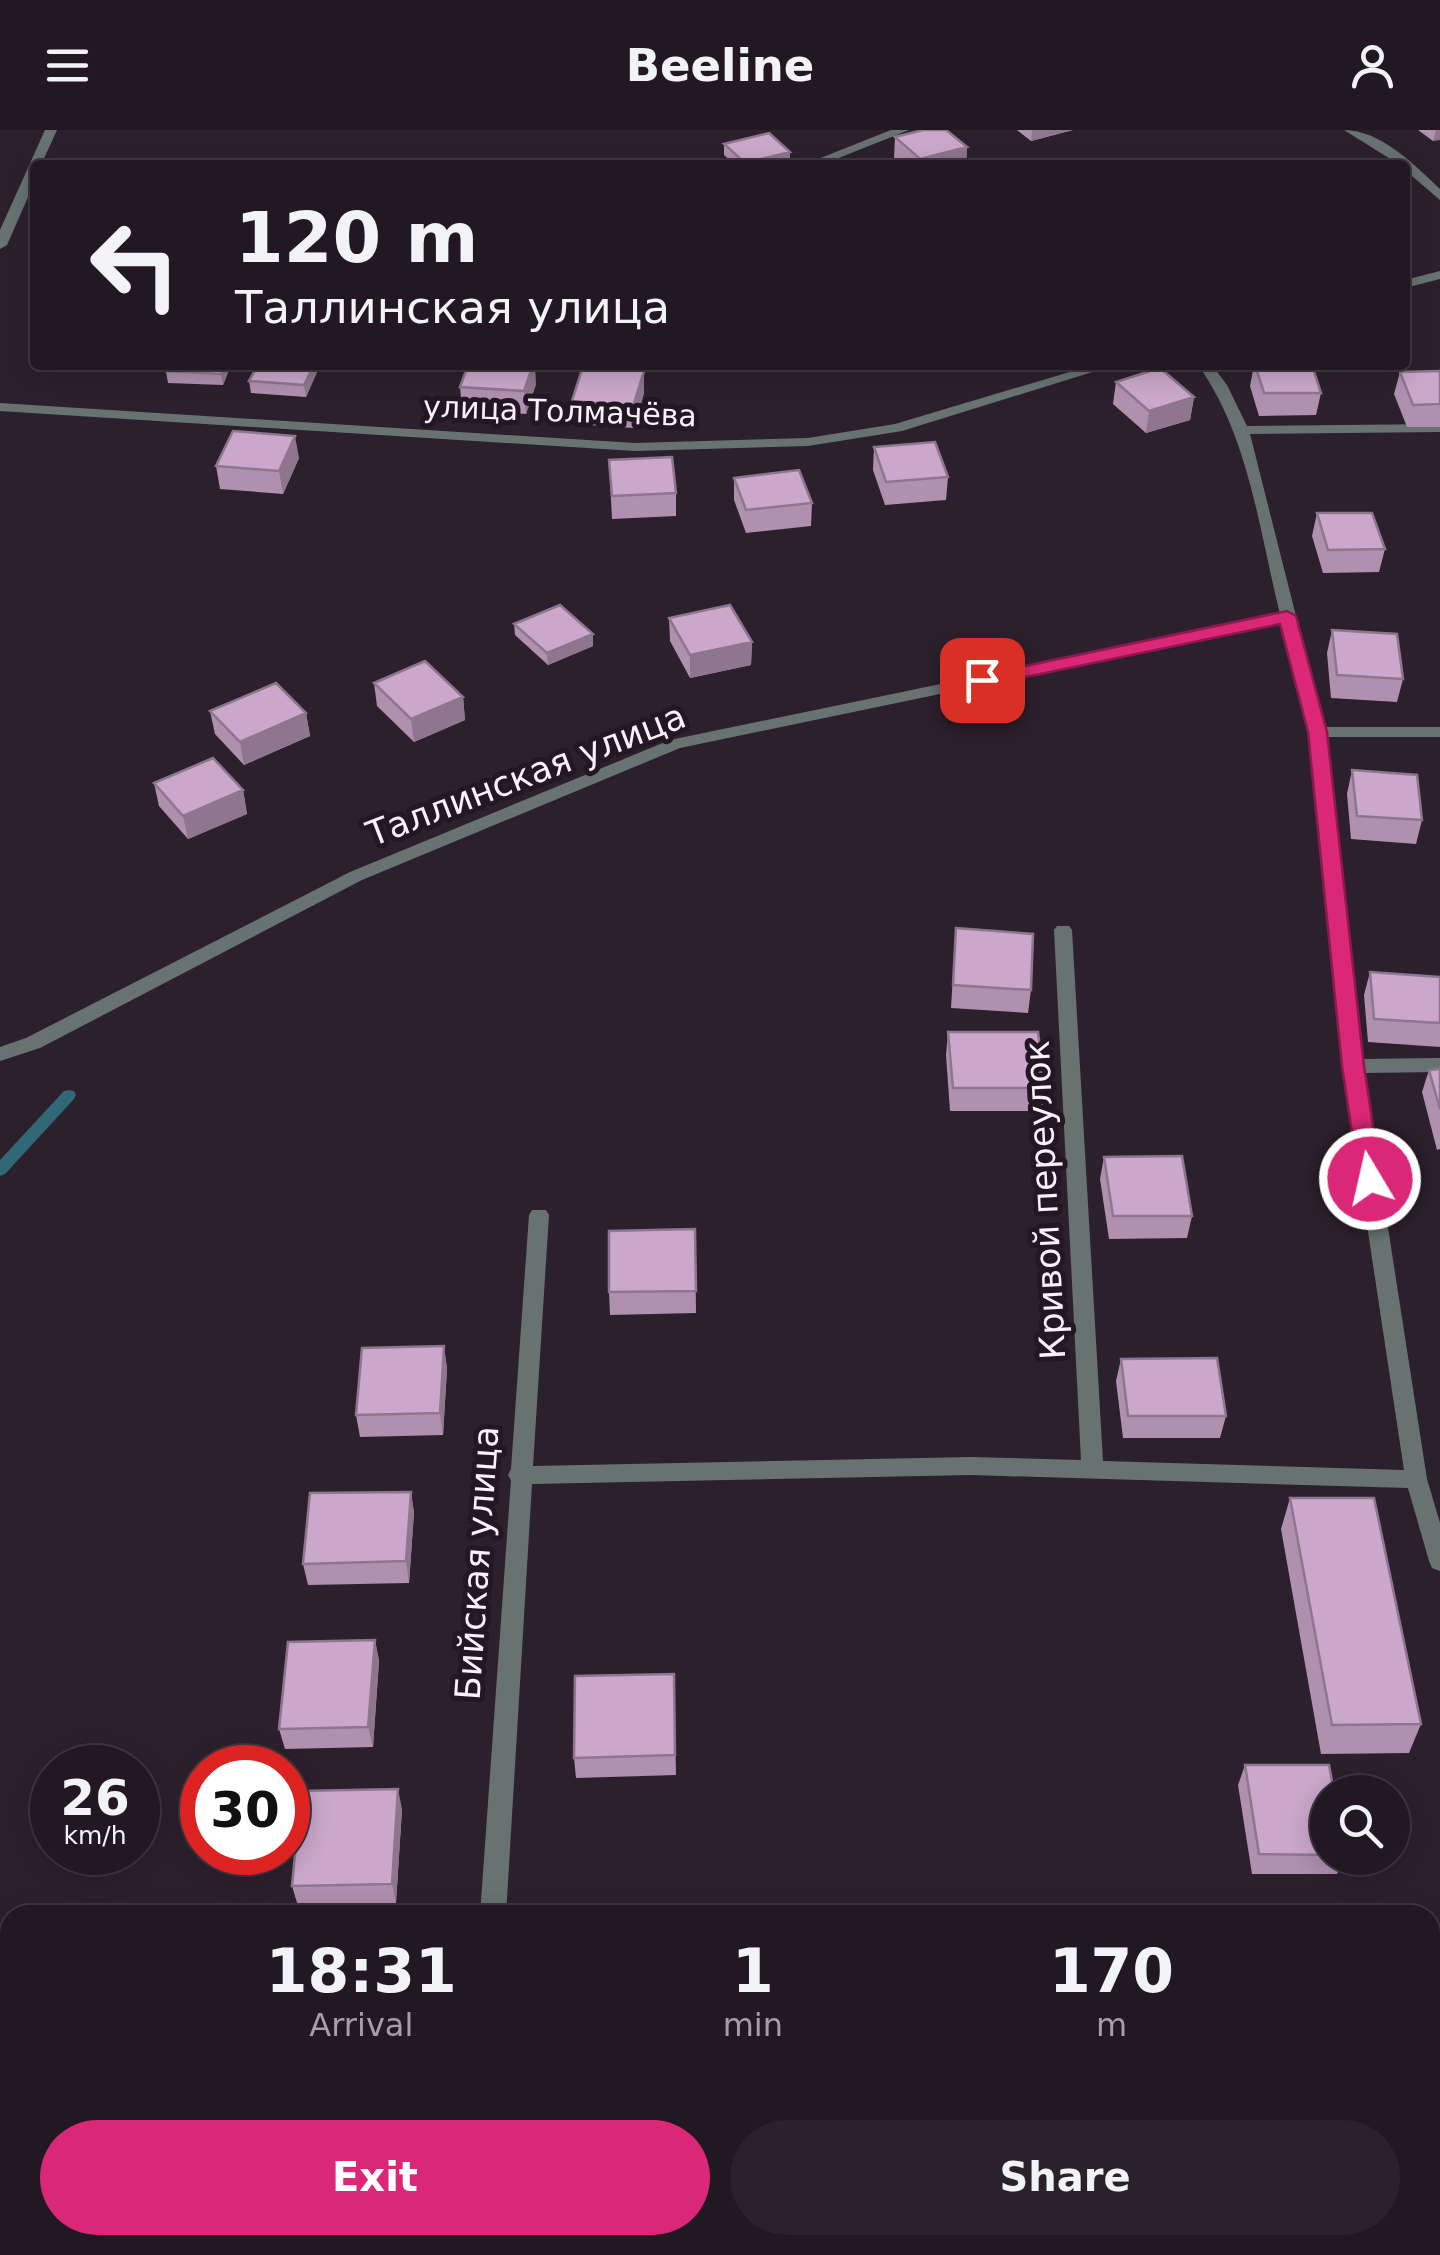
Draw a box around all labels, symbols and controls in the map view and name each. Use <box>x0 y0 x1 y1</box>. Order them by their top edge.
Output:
icon: menu <box>40 38 95 93</box>
icon: person <box>1345 38 1400 93</box>
text: Beeline <box>626 39 814 92</box>
text: 120 m <box>235 197 478 279</box>
icon: left <box>70 200 200 330</box>
text: Таллинская улица <box>235 281 670 334</box>
street label: улица Толмачёва <box>423 389 697 433</box>
pin <box>940 638 1025 723</box>
icon: arrive <box>955 653 1010 708</box>
street label: Таллинская улица <box>360 696 691 855</box>
street label: Кривой переулок <box>1017 1039 1073 1361</box>
position arrow <box>1318 1127 1422 1231</box>
street label: Бийская улица <box>447 1425 507 1701</box>
speed limit sign: 30 <box>180 1745 310 1875</box>
text: 26 <box>60 1769 130 1827</box>
map controls <box>1310 1775 1410 1875</box>
button: search <box>1310 1775 1410 1875</box>
text: km/h <box>63 1821 127 1850</box>
text: 18:31 <box>266 1936 457 2006</box>
text: 1 <box>732 1936 774 2006</box>
text: 170 <box>1049 1936 1174 2006</box>
text: Arrival <box>309 2006 413 2044</box>
text: min <box>723 2006 783 2044</box>
text: m <box>1096 2006 1127 2044</box>
button: Exit <box>40 2120 710 2235</box>
button: Share <box>730 2120 1400 2235</box>

